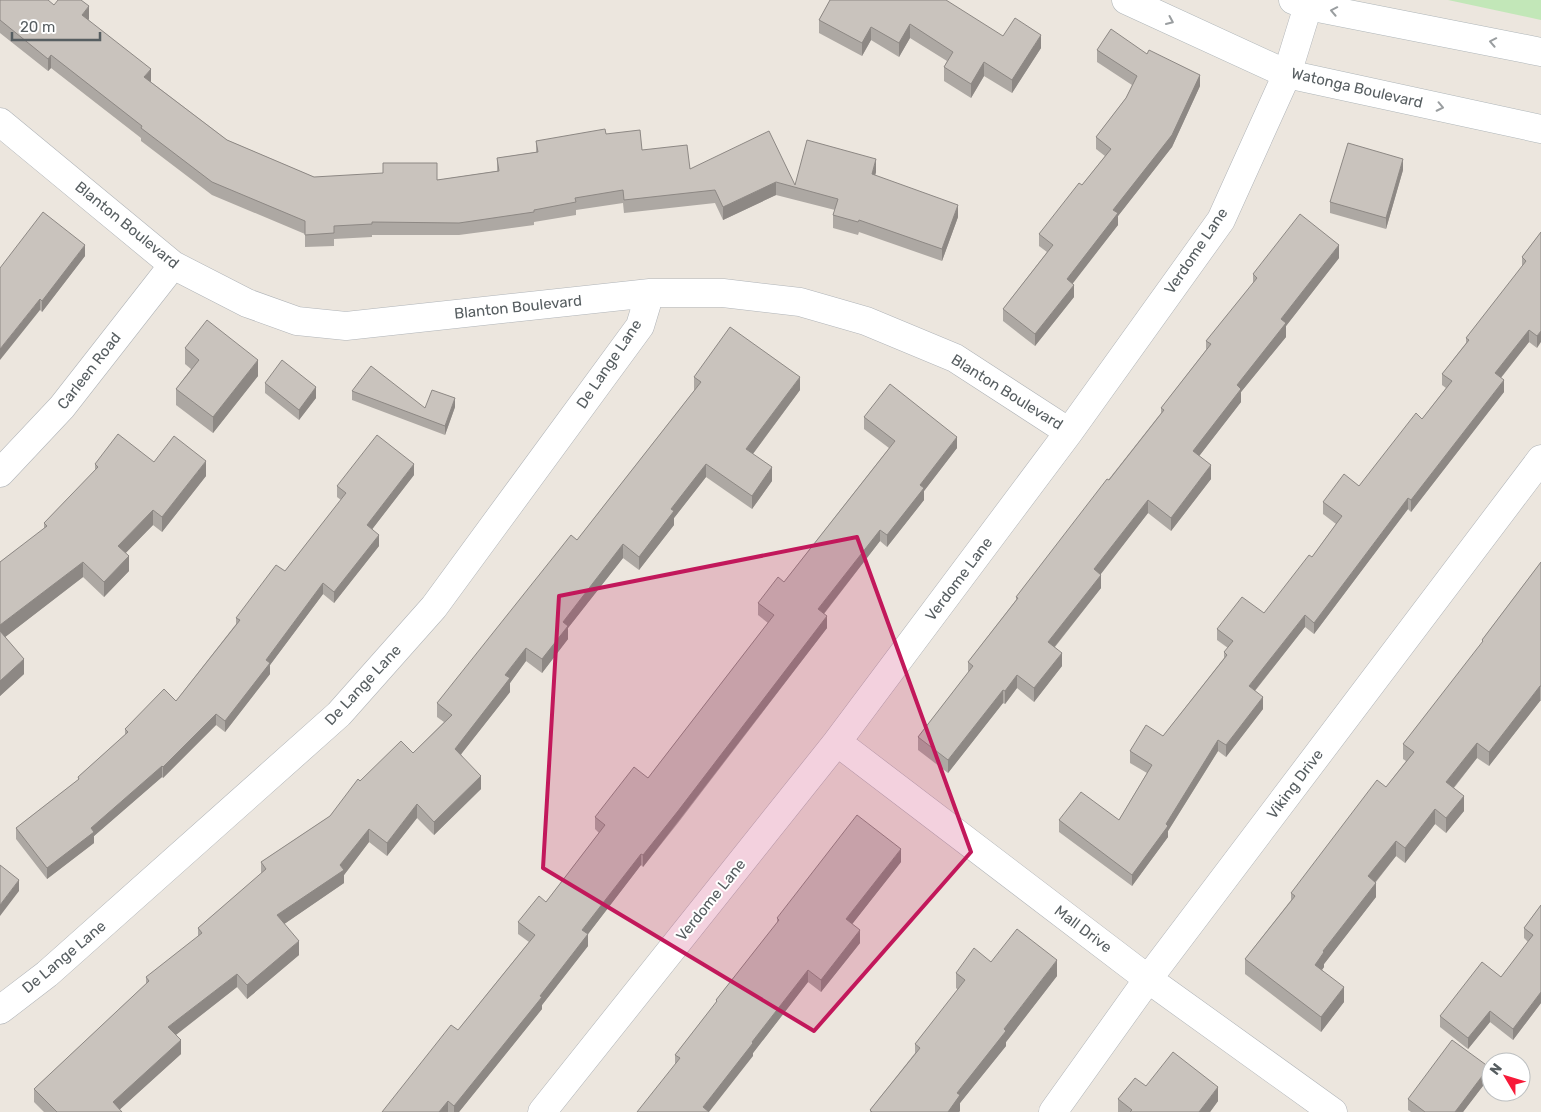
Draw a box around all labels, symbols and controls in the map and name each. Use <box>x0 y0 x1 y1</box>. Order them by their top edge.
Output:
one-way arrow <box>1329 6 1338 16</box>
scale bar <box>12 10 100 42</box>
one-way arrow <box>1165 14 1174 25</box>
text: 20 m <box>20 18 55 36</box>
one-way arrow <box>1489 38 1498 48</box>
street label: Watonga Boulevard <box>1289 64 1425 112</box>
one-way arrow <box>1436 101 1444 112</box>
street label: Blanton Boulevard <box>71 178 183 272</box>
street label: Verdome Lane <box>1161 204 1231 298</box>
street label: Blanton Boulevard <box>453 291 583 323</box>
street label: De Lange Lane <box>573 316 645 412</box>
street label: Carleen Road <box>53 329 125 413</box>
street label: Blanton Boulevard <box>948 350 1066 434</box>
street label: Verdome Lane <box>922 534 996 624</box>
street label: De Lange Lane <box>321 641 405 729</box>
street label: Viking Drive <box>1263 746 1327 822</box>
street label: Verdome Lane <box>672 855 750 945</box>
street label: Mall Drive <box>1051 902 1115 956</box>
street label: De Lange Lane <box>19 917 109 997</box>
north arrow <box>1481 1052 1531 1102</box>
text: N <box>1486 1060 1506 1079</box>

